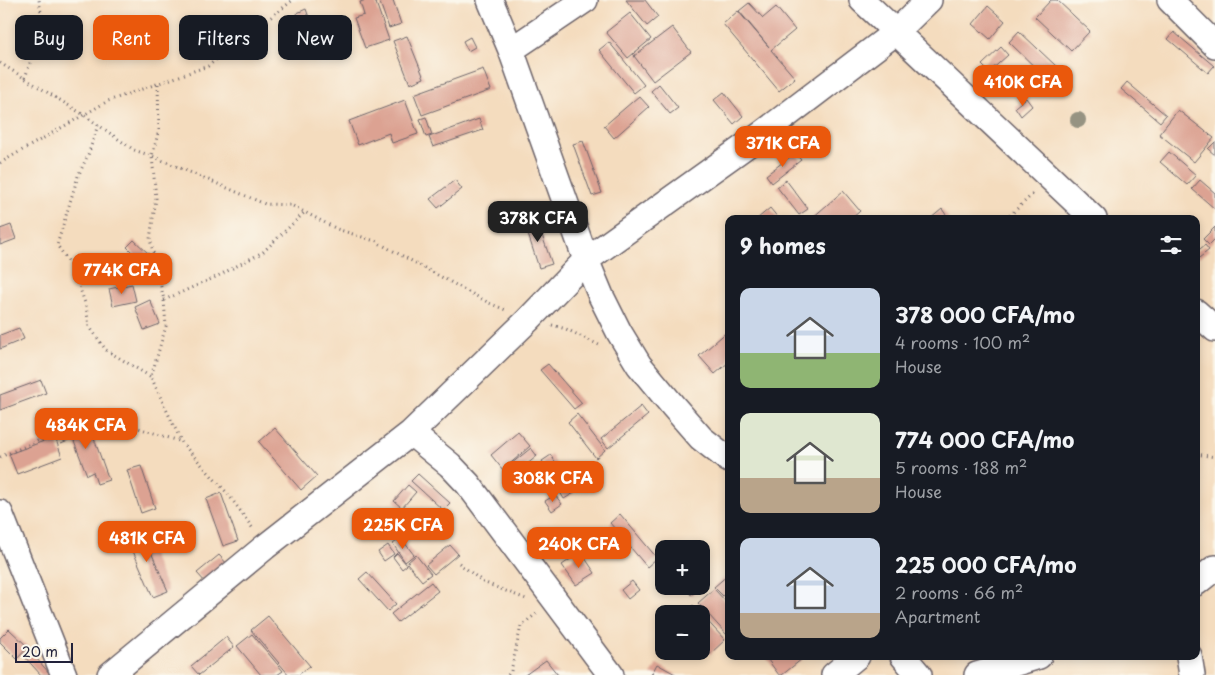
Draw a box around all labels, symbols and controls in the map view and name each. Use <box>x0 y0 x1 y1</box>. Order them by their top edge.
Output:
chip: Buy <box>15 15 83 60</box>
chip: Rent <box>93 15 169 60</box>
chip: Filters <box>179 15 268 60</box>
chip: New <box>278 15 352 60</box>
pin: 410K CFA <box>971 64 1075 107</box>
text: 410K CFA <box>984 69 1062 93</box>
pin: 371K CFA <box>731 126 835 168</box>
text: 371K CFA <box>746 130 820 154</box>
pin: 378K CFA <box>486 200 590 243</box>
text: 378K CFA <box>499 205 577 229</box>
text: 9 homes <box>740 229 826 261</box>
icon: filters <box>1157 231 1185 259</box>
pin: 774K CFA <box>70 252 174 295</box>
text: 774K CFA <box>83 257 161 281</box>
text: 378 000 CFA/mo <box>895 298 1075 330</box>
icon: home <box>780 308 840 368</box>
text: 4 rooms · 100 m² <box>895 330 1030 354</box>
text: House <box>895 354 942 378</box>
pin: 484K CFA <box>34 408 138 450</box>
text: 484K CFA <box>46 412 126 436</box>
text: 774 000 CFA/mo <box>895 423 1074 455</box>
icon: home <box>780 433 840 493</box>
text: 5 rooms · 188 m² <box>895 455 1027 479</box>
pin: 308K CFA <box>501 460 605 503</box>
text: 308K CFA <box>513 465 593 489</box>
text: House <box>895 479 942 503</box>
pin: 225K CFA <box>351 508 455 550</box>
text: 225K CFA <box>363 512 443 536</box>
pin: 481K CFA <box>95 520 199 563</box>
text: 481K CFA <box>109 525 185 549</box>
pin: 240K CFA <box>527 526 631 569</box>
text: 240K CFA <box>538 531 620 555</box>
map controls <box>655 540 710 660</box>
button: + <box>655 540 710 595</box>
text: 225 000 CFA/mo <box>895 548 1077 580</box>
icon: home <box>780 558 840 618</box>
text: 2 rooms · 66 m² <box>895 580 1023 604</box>
text: Apartment <box>895 604 980 628</box>
button: − <box>655 605 710 660</box>
scale bar <box>15 640 72 663</box>
text: 20 m <box>22 641 58 662</box>

